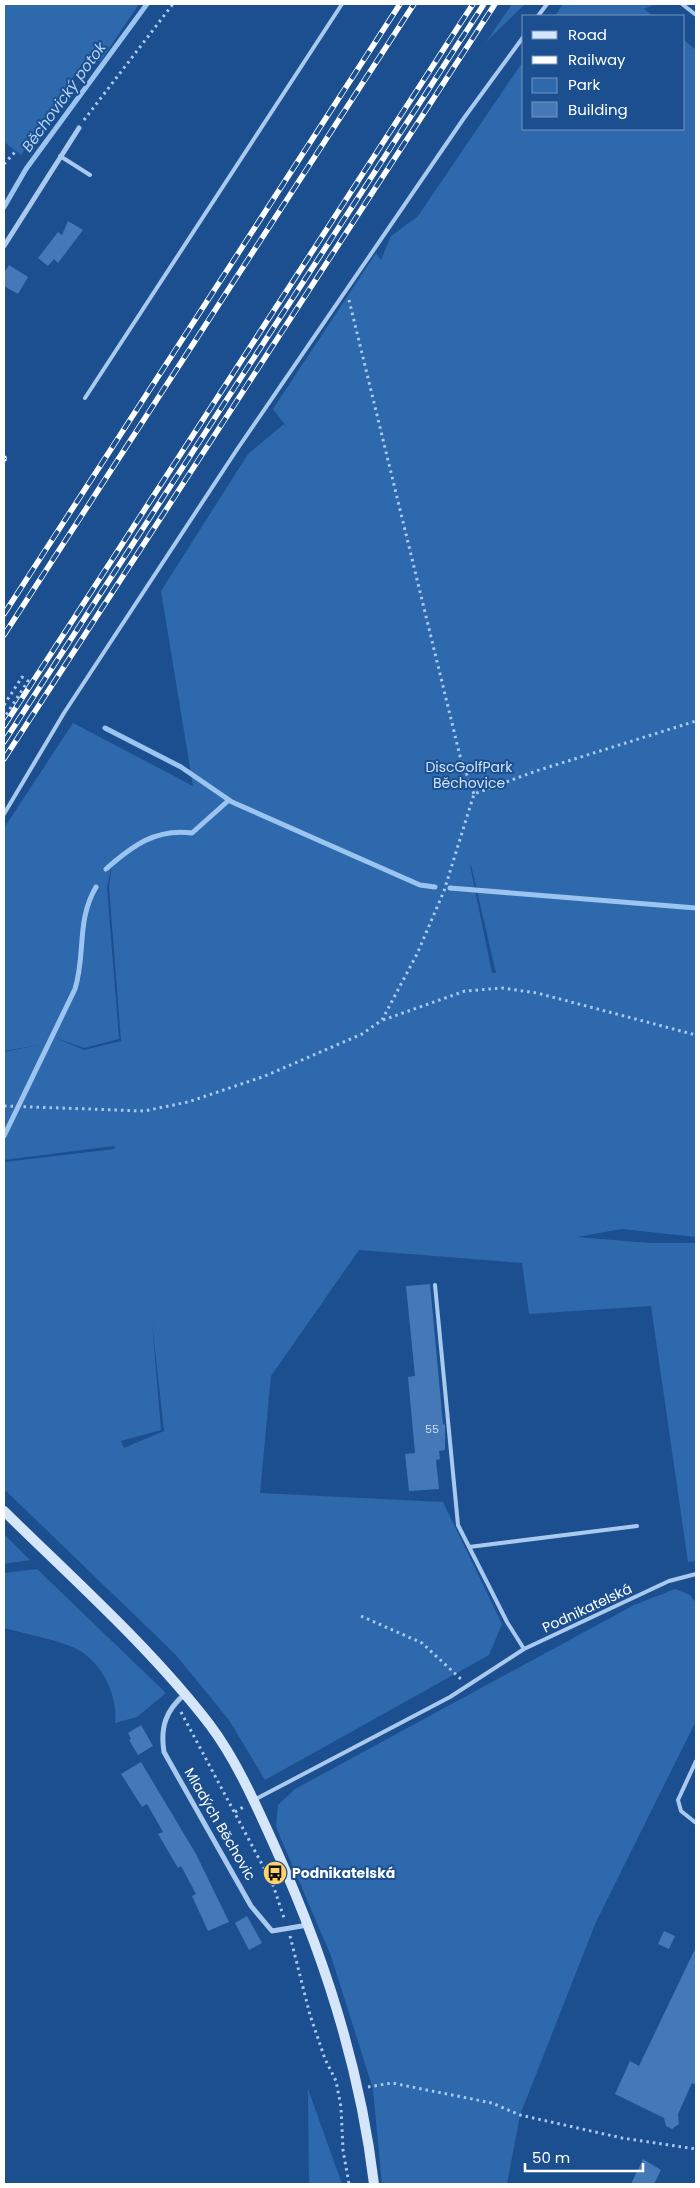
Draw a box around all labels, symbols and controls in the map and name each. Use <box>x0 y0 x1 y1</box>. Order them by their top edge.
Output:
legend <box>522 15 685 130</box>
text: Road <box>568 24 607 45</box>
water label: Běchovický potok <box>17 36 111 156</box>
text: Railway <box>568 49 626 70</box>
text: Park <box>568 74 600 95</box>
text: Building <box>568 99 628 120</box>
park label: DiscGolfPark Běchovice <box>425 757 513 793</box>
house number: 55 <box>425 1421 439 1437</box>
street label: Podnikatelská <box>539 1578 635 1638</box>
street label: Mladých Běchovic <box>180 1764 260 1884</box>
bus stop icon: Podnikatelská <box>262 1860 288 1886</box>
place label: Podnikatelská <box>292 1863 395 1883</box>
scale bar <box>525 2140 642 2172</box>
text: 50 m <box>532 2147 570 2168</box>

